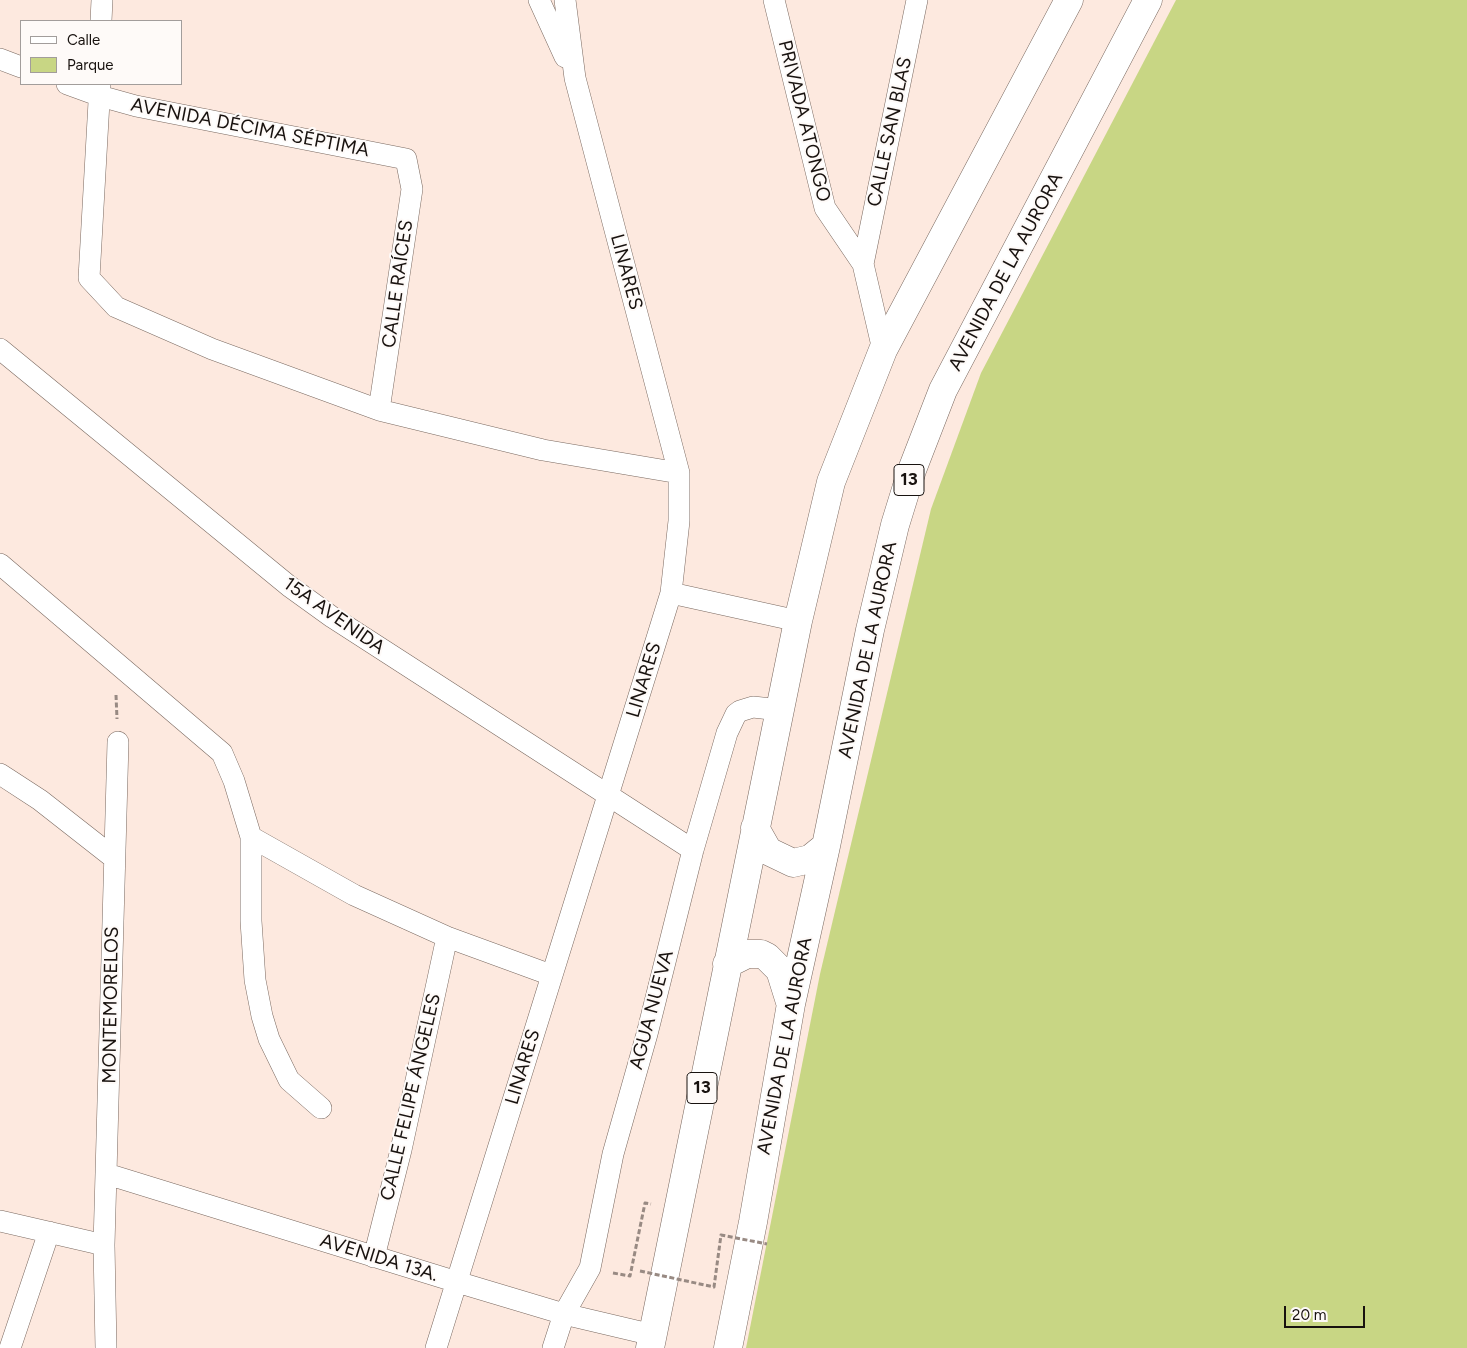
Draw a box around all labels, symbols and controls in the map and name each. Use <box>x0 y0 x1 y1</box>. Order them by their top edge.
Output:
legend <box>20 20 182 85</box>
text: Calle <box>67 31 100 49</box>
street label: PRIVADA ATONGO <box>773 38 835 204</box>
street label: CALLE SAN BLAS <box>863 55 917 209</box>
text: Parque <box>67 56 114 74</box>
street label: AVENIDA DÉCIMA SÉPTIMA <box>129 94 371 162</box>
street label: AVENIDA DE LA AURORA <box>944 169 1068 375</box>
street label: CALLE RAÍCES <box>378 219 418 349</box>
street label: LINARES <box>605 232 647 312</box>
road number: 13 <box>894 464 924 496</box>
street label: AVENIDA DE LA AURORA <box>834 539 902 761</box>
street label: 15A AVENIDA <box>279 573 389 659</box>
street label: LINARES <box>622 640 666 720</box>
street label: MONTEMORELOS <box>98 926 124 1084</box>
street label: AVENIDA DE LA AURORA <box>753 935 817 1157</box>
street label: AGUA NUEVA <box>625 948 679 1072</box>
street label: CALLE FELIPE ÁNGELES <box>376 991 446 1203</box>
street label: LINARES <box>501 1027 545 1107</box>
road number: 13 <box>687 1072 717 1104</box>
street label: AVENIDA 13A. <box>317 1229 441 1287</box>
scale bar <box>1287 1296 1368 1328</box>
text: 20 m <box>1292 1306 1326 1324</box>

